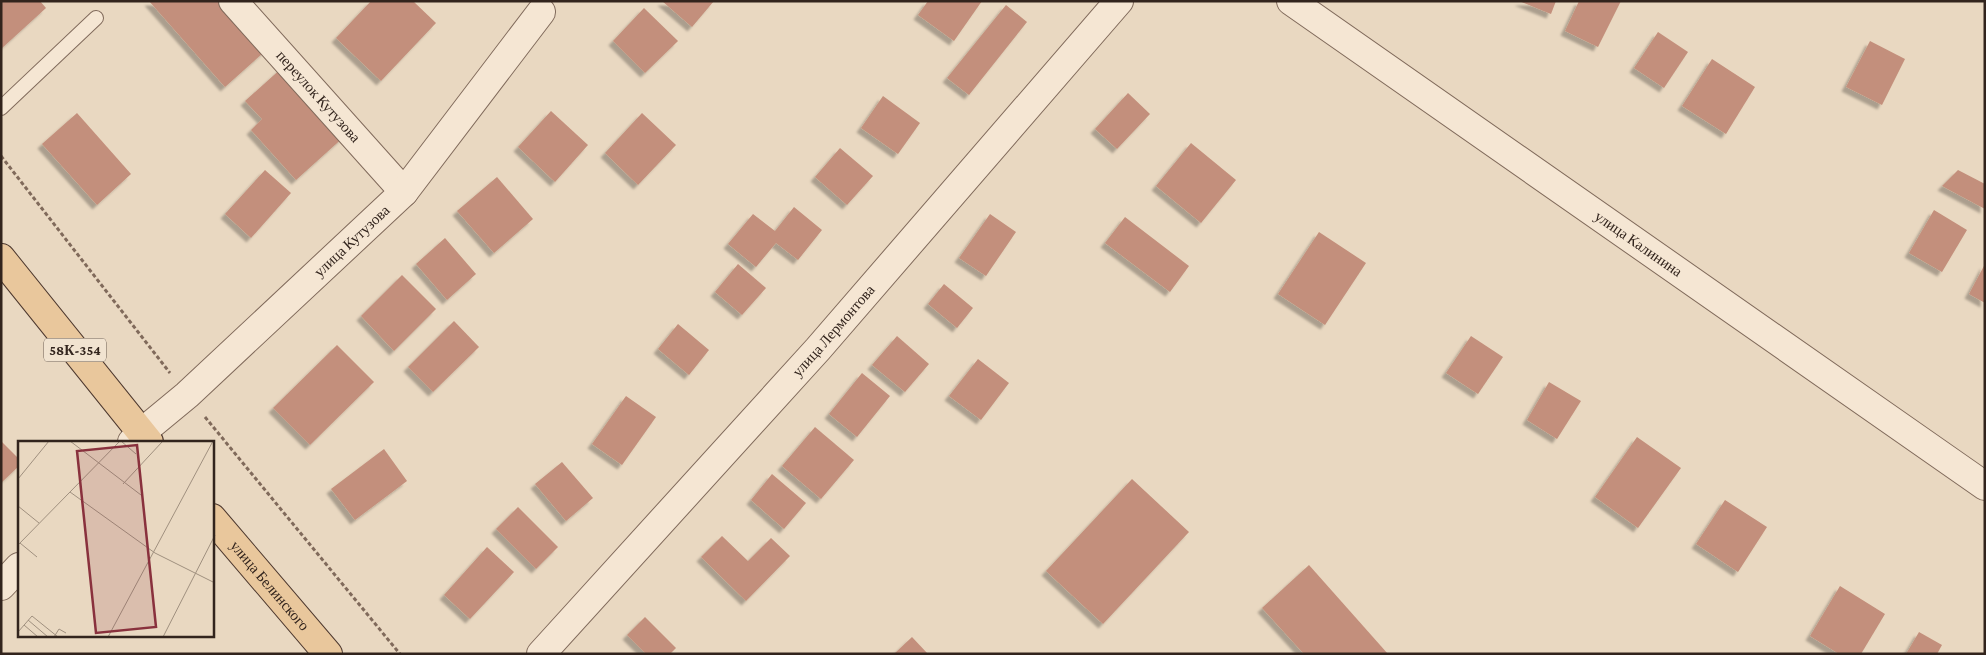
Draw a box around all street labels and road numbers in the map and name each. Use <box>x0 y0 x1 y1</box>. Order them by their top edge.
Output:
street label: переулок Кутузова <box>273 47 364 146</box>
street label: улица Кутузова <box>311 202 393 280</box>
street label: улица Калинина <box>1592 208 1686 280</box>
street label: улица Лермонтова <box>789 281 878 380</box>
road number: 58К-354 <box>44 338 106 362</box>
street label: улица Белинского <box>227 538 312 634</box>

